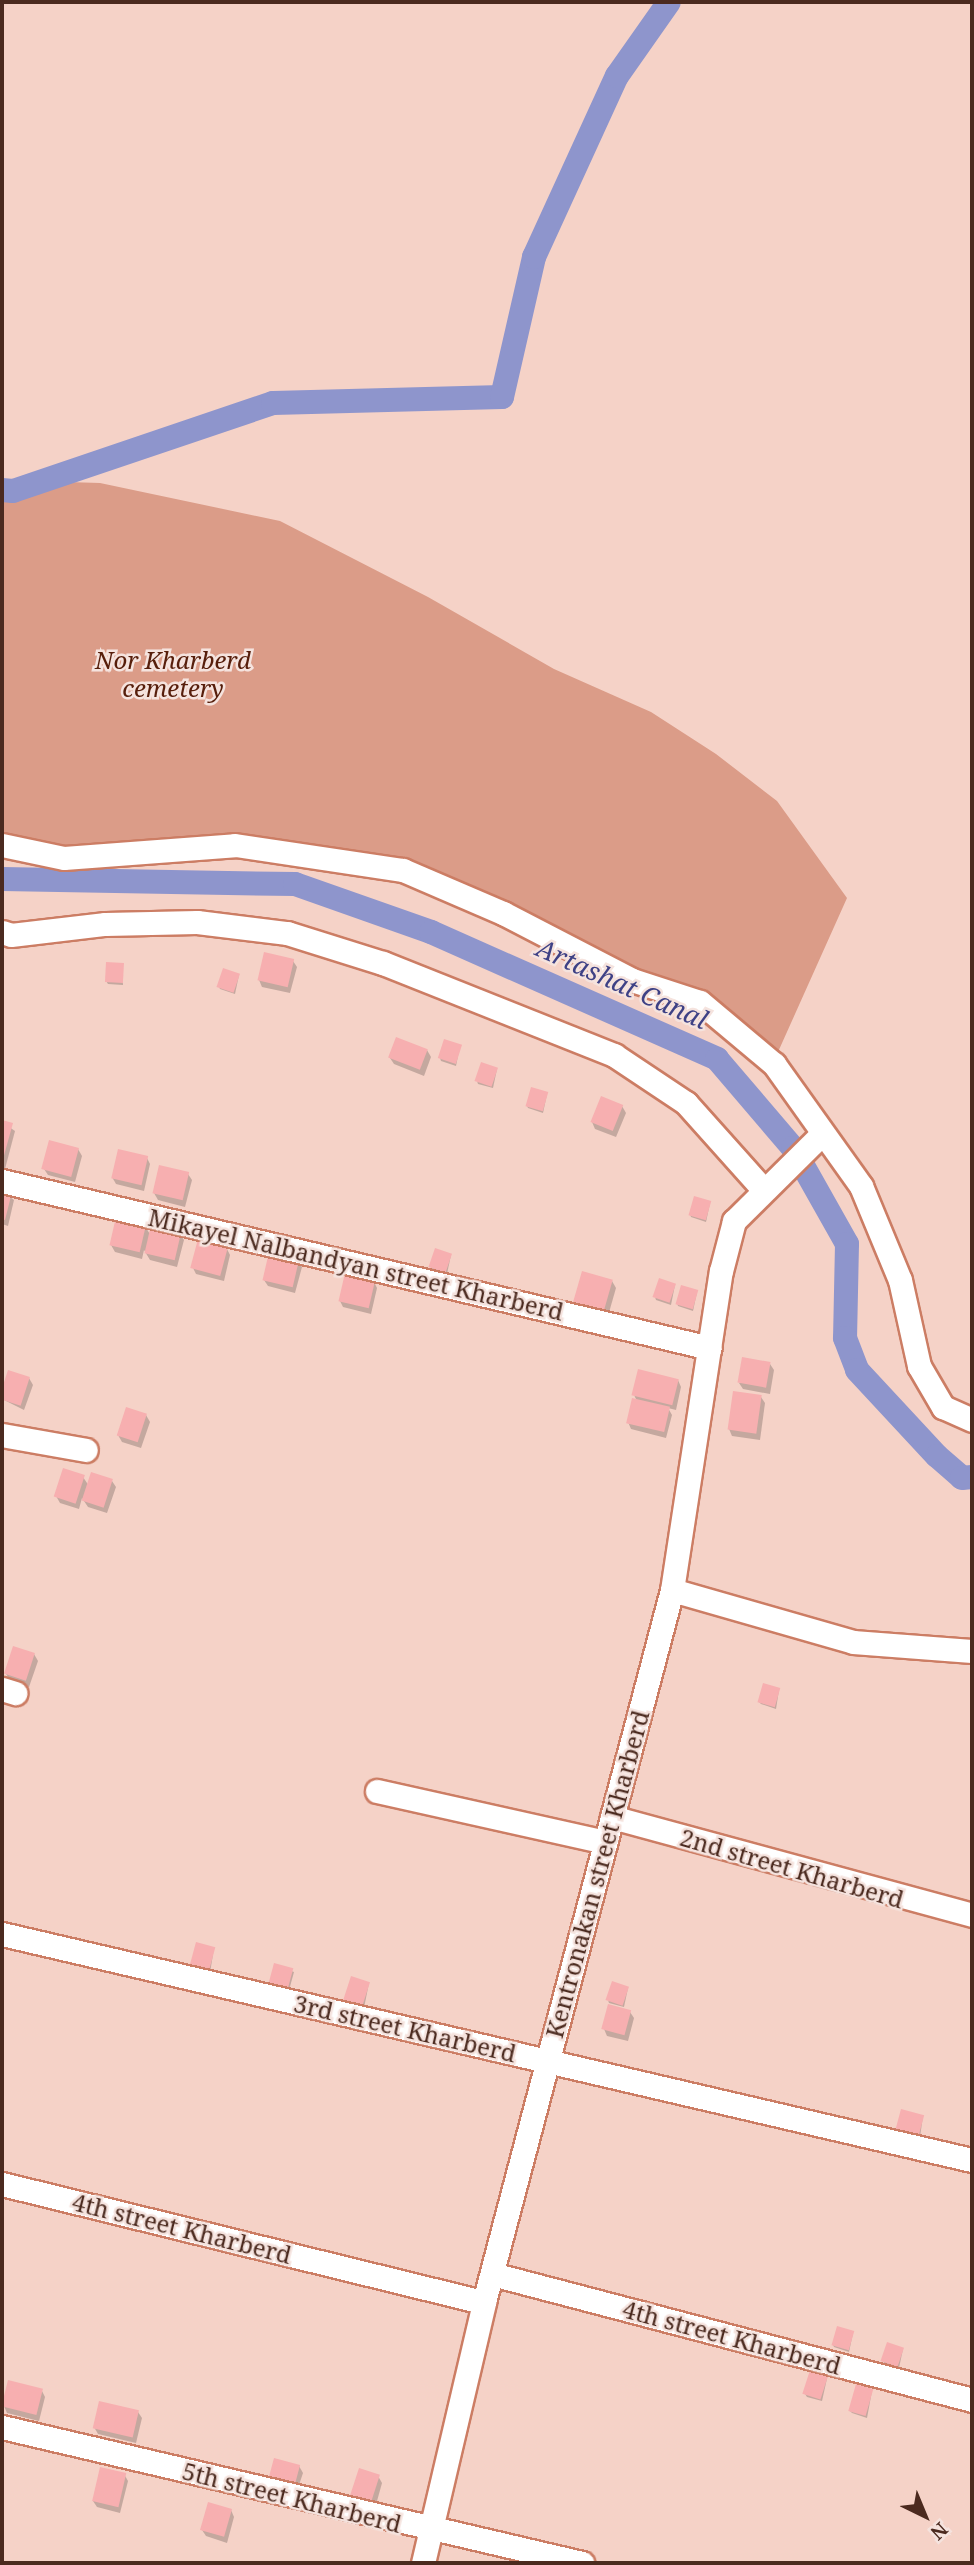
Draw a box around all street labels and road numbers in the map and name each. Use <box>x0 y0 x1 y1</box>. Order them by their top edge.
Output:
street label: Mikayel Nalbandyan street Kharberd <box>146 1202 566 1326</box>
street label: Kentronakan street Kharberd <box>539 1707 655 2041</box>
street label: 2nd street Kharberd <box>677 1822 907 1914</box>
street label: 3rd street Kharberd <box>291 1988 519 2068</box>
street label: 4th street Kharberd <box>69 2187 295 2269</box>
street label: 4th street Kharberd <box>620 2294 844 2380</box>
street label: 5th street Kharberd <box>179 2456 405 2538</box>

